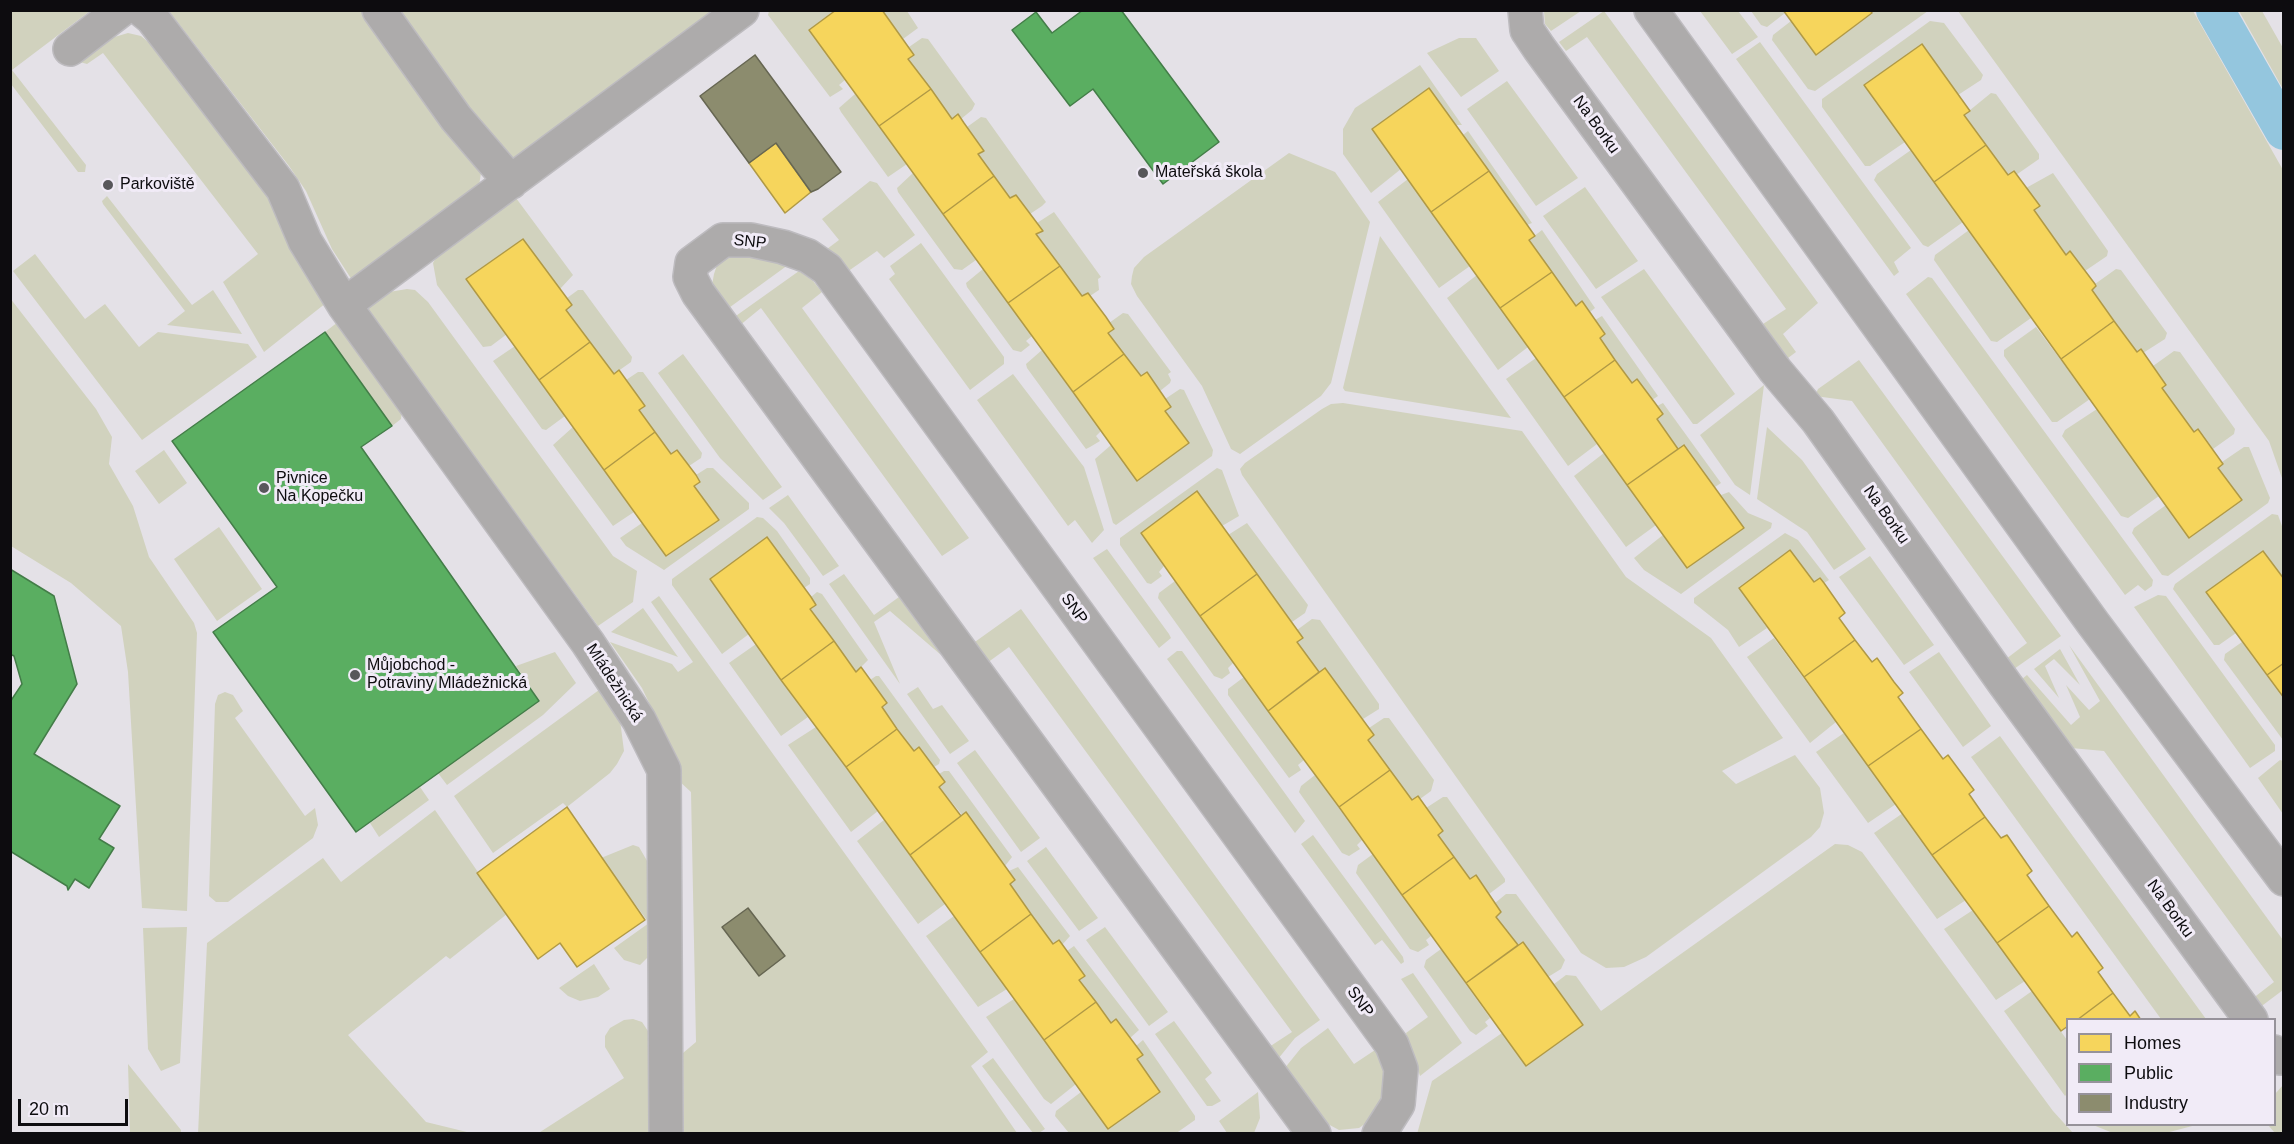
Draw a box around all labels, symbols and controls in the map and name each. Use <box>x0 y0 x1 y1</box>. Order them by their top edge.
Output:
street label: Na Borku <box>1569 92 1623 158</box>
place label: Mateřská škola <box>1155 163 1263 183</box>
marker: Mateřská škola <box>1136 166 1150 180</box>
place label: Parkoviště <box>120 175 195 195</box>
marker: Parkoviště <box>101 178 115 192</box>
street label: SNP <box>733 231 767 253</box>
place label: Pivnice Na Kopečku <box>276 469 363 507</box>
marker: Pivnice Na Kopečku <box>257 481 271 495</box>
street label: Na Borku <box>1859 482 1913 548</box>
street label: SNP <box>1057 590 1091 628</box>
street label: Mládežnická <box>582 640 646 726</box>
place label: Můjobchod - Potraviny Mládežnická <box>367 656 527 694</box>
marker: Můjobchod - Potraviny Mládežnická <box>348 668 362 682</box>
street label: Na Borku <box>2143 876 2197 942</box>
street label: SNP <box>1343 983 1377 1021</box>
legend <box>2066 1018 2276 1126</box>
text: Homes <box>2124 1033 2181 1053</box>
text: Public <box>2124 1063 2173 1083</box>
scale bar <box>21 1087 130 1125</box>
text: Industry <box>2124 1093 2188 1113</box>
text: 20 m <box>29 1099 69 1119</box>

